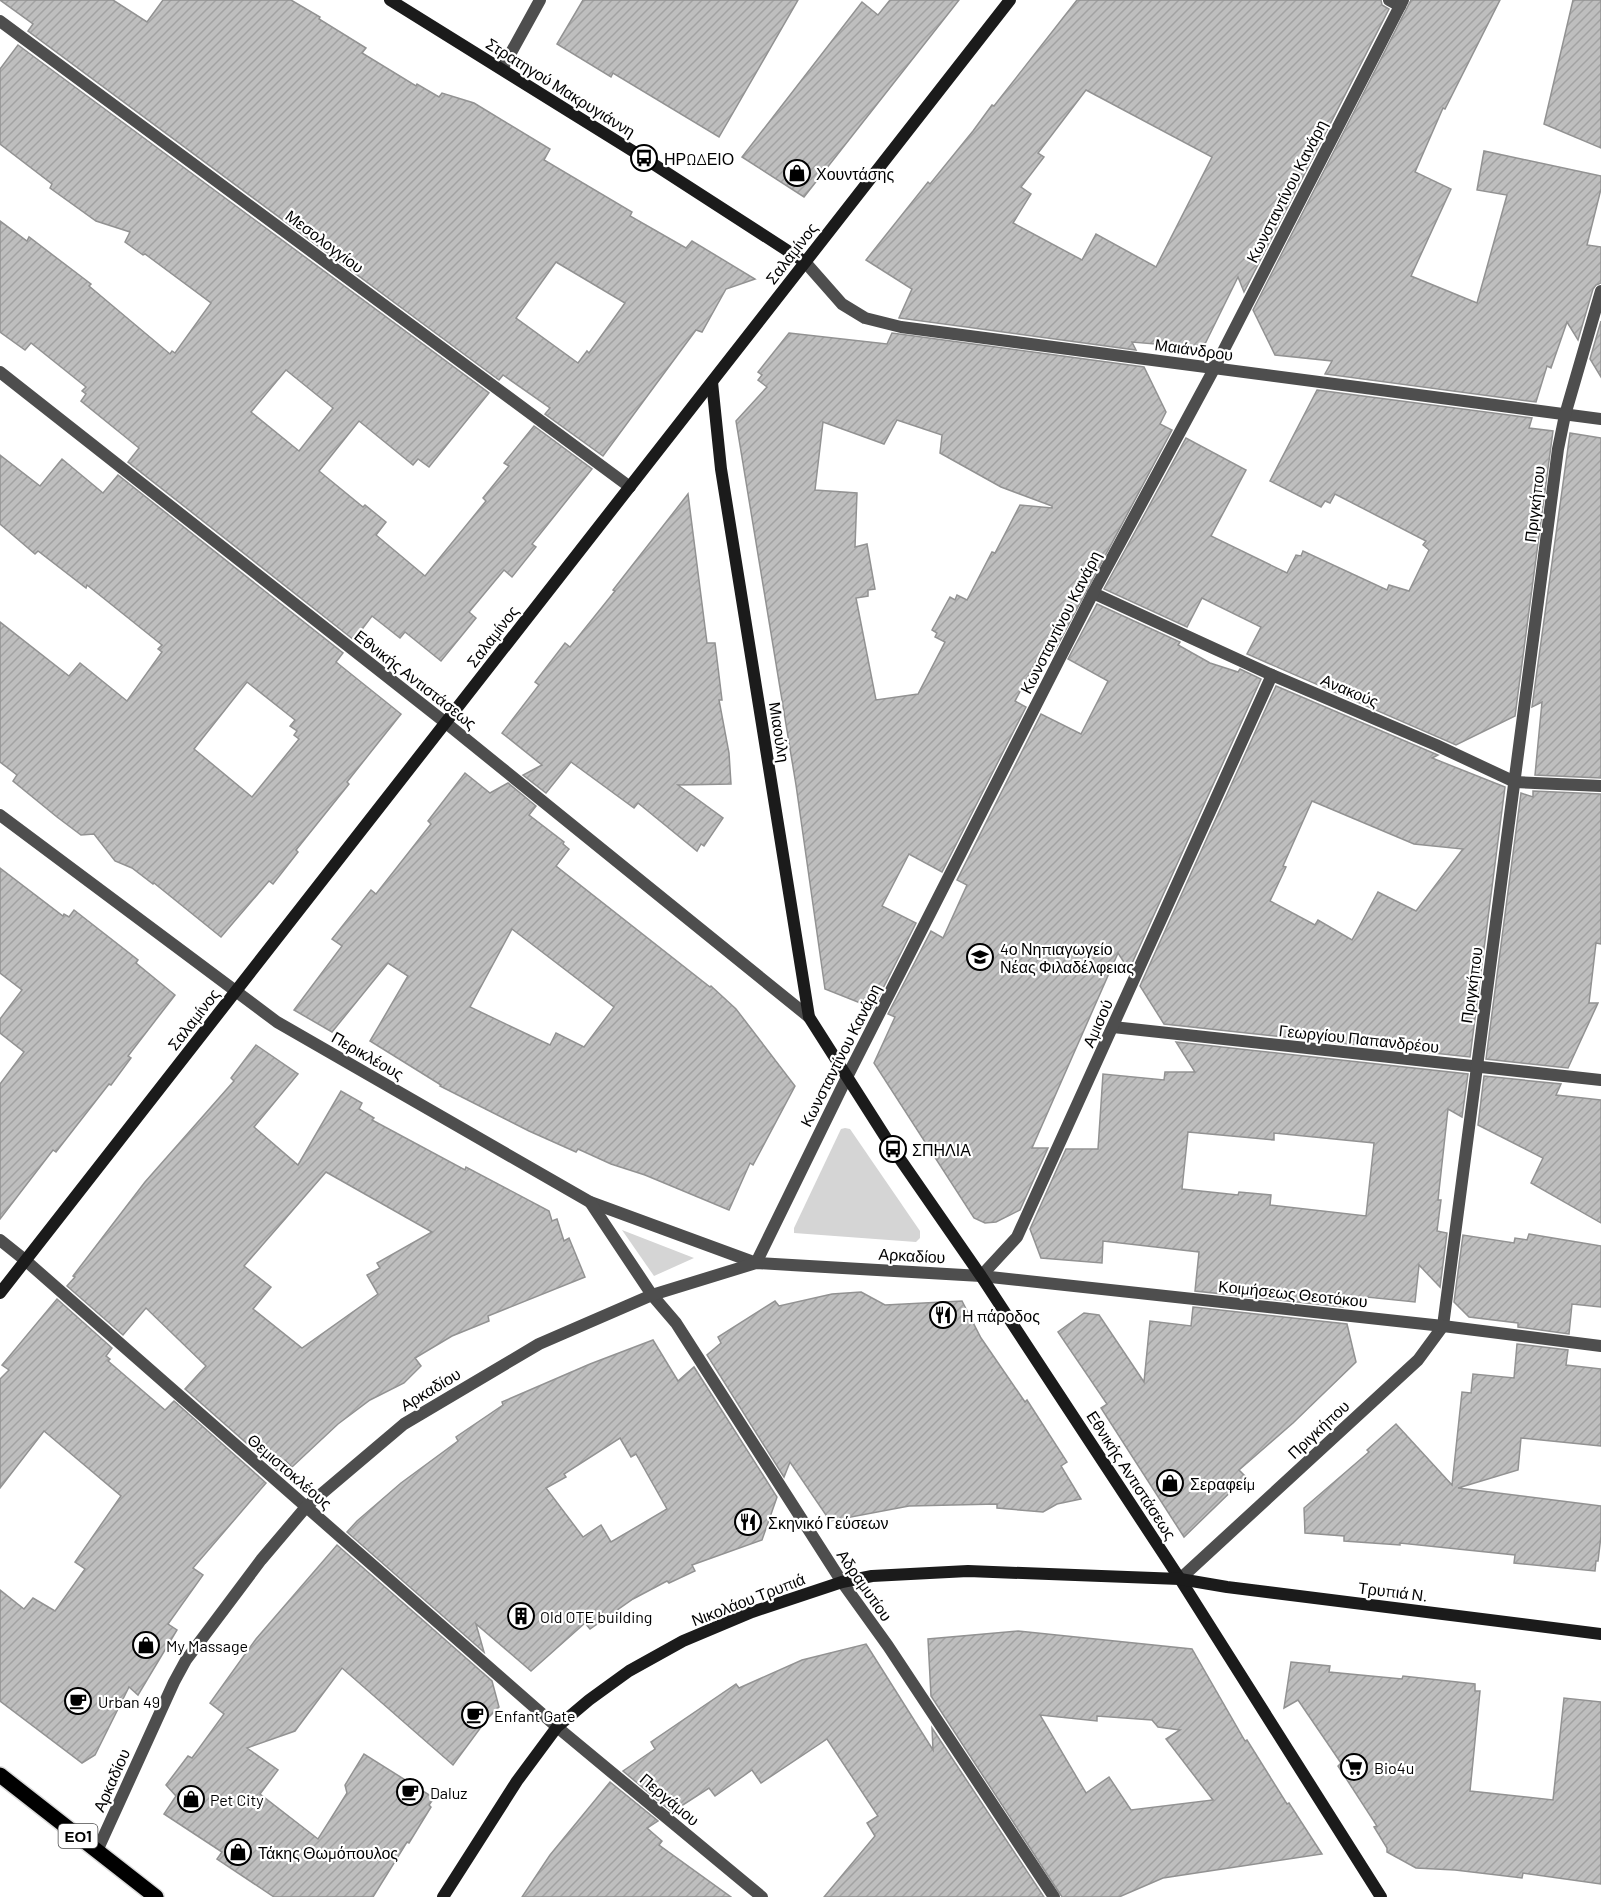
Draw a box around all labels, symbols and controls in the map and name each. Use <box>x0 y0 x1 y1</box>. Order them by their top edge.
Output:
street label: Στρατηγού Μακρυγιάννη <box>483 33 639 141</box>
street label: Κωνσταντίνου Κανάρη <box>1242 116 1330 266</box>
bus stop icon: ΗΡΩΔΕΙΟ <box>629 143 659 173</box>
place label: ΗΡΩΔΕΙΟ <box>664 149 734 168</box>
shop icon: Χουντάσης <box>782 158 812 188</box>
place label: Χουντάσης <box>816 164 894 183</box>
street label: Μεσολογγίου <box>282 205 368 277</box>
street label: Σαλαμίνος <box>761 218 821 288</box>
street label: Μαιάνδρου <box>1154 334 1234 364</box>
street label: Πριγκήπου <box>1520 465 1548 543</box>
street label: Κωνσταντίνου Κανάρη <box>1016 547 1104 697</box>
street label: Σαλαμίνος <box>462 601 522 671</box>
street label: Εθνικής Αντιστάσεως <box>351 625 481 733</box>
street label: Ανακούς <box>1318 669 1382 711</box>
street label: Μιαούλη <box>766 701 794 763</box>
place label: 4ο Νηπιαγωγείο Νέας Φιλαδέλφειας <box>1000 939 1134 976</box>
school or university icon: 4ο Νηπιαγωγείο Νέας Φιλαδέλφειας <box>965 942 995 972</box>
street label: Πριγκήπου <box>1456 945 1486 1025</box>
street label: Κωνσταντίνου Κανάρη <box>796 980 884 1130</box>
street label: Σαλαμίνος <box>163 984 223 1054</box>
street label: Αμισού <box>1078 996 1116 1050</box>
street label: Γεωργίου Παπανδρέου <box>1278 1020 1440 1056</box>
street label: Περικλέους <box>329 1027 408 1083</box>
bus stop icon: ΣΠΗΛΙΑ <box>878 1134 908 1164</box>
place label: ΣΠΗΛΙΑ <box>912 1140 971 1159</box>
street label: Αρκαδίου <box>878 1244 946 1266</box>
street label: Κοιμήσεως Θεοτόκου <box>1217 1276 1369 1310</box>
restaurant icon: Η πάροδος <box>928 1300 958 1330</box>
place label: Η πάροδος <box>962 1306 1040 1325</box>
street label: Αρκαδίου <box>396 1364 464 1414</box>
street label: Πριγκήπου <box>1283 1396 1353 1462</box>
street label: Εθνικής Αντιστάσεως <box>1083 1407 1181 1543</box>
street label: Θεμιστοκλέους <box>244 1429 336 1513</box>
shop icon: Σεραφείμ <box>1155 1468 1185 1498</box>
place label: Σεραφείμ <box>1190 1474 1255 1493</box>
restaurant icon: Σκηνικό Γεύσεων <box>733 1507 763 1537</box>
place label: Σκηνικό Γεύσεων <box>768 1513 888 1532</box>
street label: Αδραμυτίου <box>833 1546 897 1624</box>
street label: Νικολάου Τρυπιά <box>689 1569 807 1629</box>
street label: Τρυπιά Ν. <box>1357 1577 1429 1605</box>
building icon: Old OTE building <box>506 1601 536 1631</box>
place label: Old OTE building <box>540 1607 652 1626</box>
shop icon: My Massage <box>131 1630 161 1660</box>
place label: My Massage <box>166 1636 248 1655</box>
cafe icon: Urban 49 <box>63 1686 93 1716</box>
place label: Urban 49 <box>98 1692 160 1711</box>
cafe icon: Enfant Gate <box>460 1700 490 1730</box>
place label: Enfant Gate <box>494 1706 575 1725</box>
street label: Αρκαδίου <box>89 1746 133 1814</box>
supermarket icon: Bio4u <box>1339 1752 1369 1782</box>
place label: Bio4u <box>1374 1758 1414 1777</box>
street label: Περγάμου <box>637 1769 703 1829</box>
cafe icon: Daluz <box>395 1777 425 1807</box>
place label: Daluz <box>430 1783 467 1802</box>
shop icon: Pet City <box>176 1784 206 1814</box>
place label: Pet City <box>210 1790 264 1809</box>
road number: ΕΟ1 <box>58 1824 98 1848</box>
shop icon: Τάκης Θωμόπουλος <box>223 1837 253 1867</box>
place label: Τάκης Θωμόπουλος <box>258 1843 398 1862</box>

